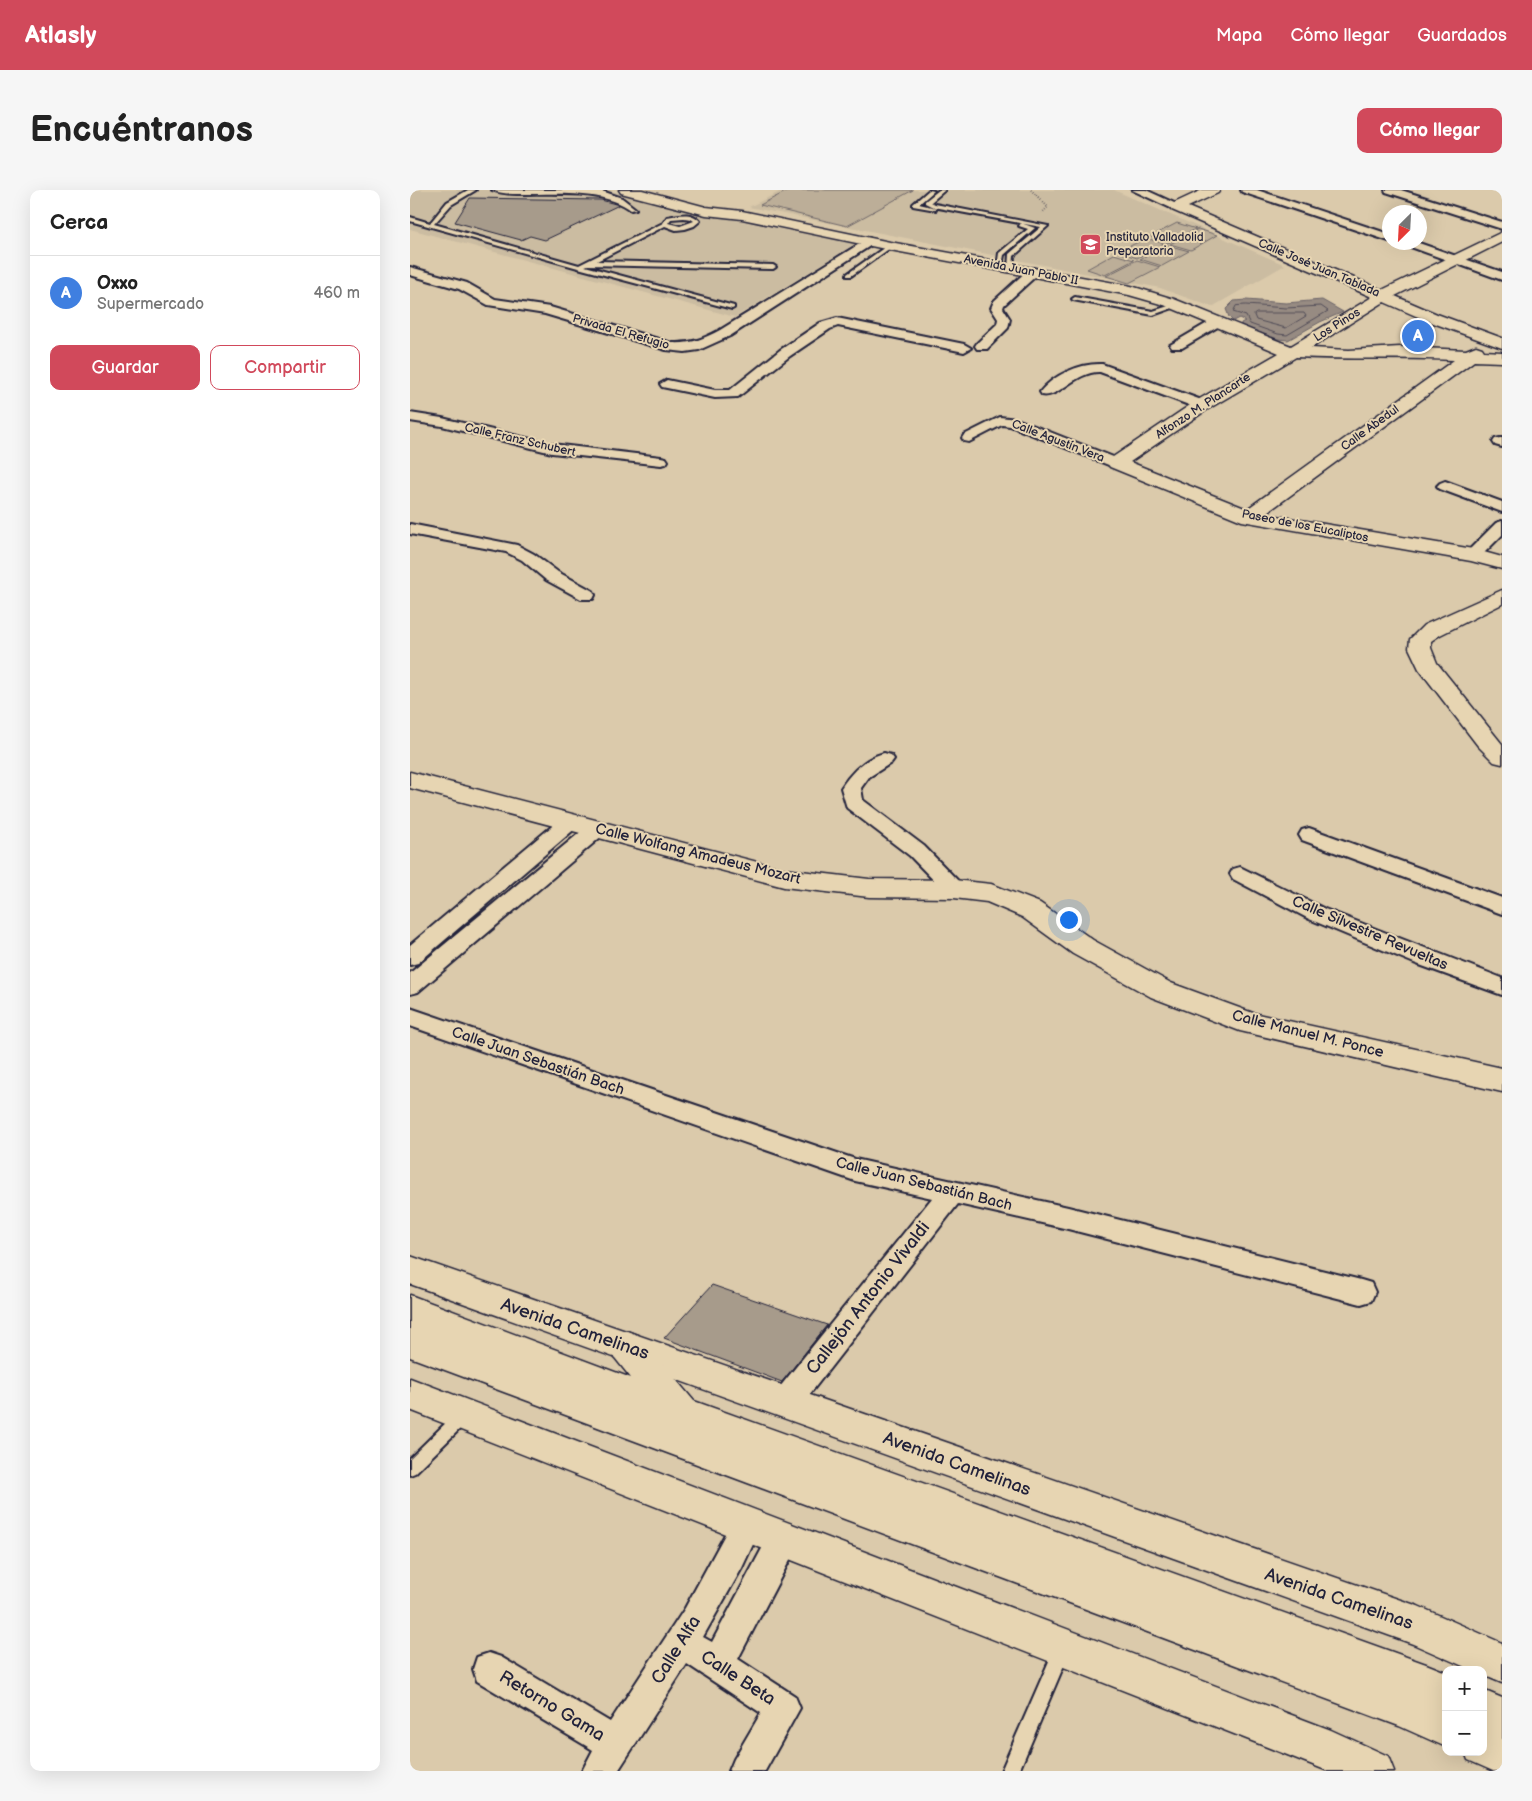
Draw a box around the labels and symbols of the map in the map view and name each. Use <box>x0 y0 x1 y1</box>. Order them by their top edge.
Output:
north arrow <box>1382 205 1427 250</box>
place label: Instituto Valladolid Preparatoria <box>1106 230 1204 259</box>
school or university icon: Instituto Valladolid Preparatoria <box>1078 232 1102 256</box>
street label: Calle José Juan Tablada <box>1256 236 1382 301</box>
street label: Avenida Juan Pablo II <box>963 252 1080 288</box>
street label: Los Pinos <box>1311 305 1363 345</box>
street label: Privada El Refugio <box>571 311 671 353</box>
pin: A <box>1402 317 1434 355</box>
street label: Alfonzo M. Plancarte <box>1153 370 1253 442</box>
street label: Calle Abedul <box>1338 402 1402 454</box>
street label: Calle Agustín Vera <box>1009 416 1107 466</box>
street label: Calle Franz Schubert <box>463 420 577 460</box>
street label: Paseo de los Eucaliptos <box>1240 506 1370 546</box>
street label: Calle Wolfang Amadeus Mozart <box>593 819 803 889</box>
street label: Calle Silvestre Revueltas <box>1289 891 1451 975</box>
your location <box>1056 907 1082 933</box>
street label: Calle Manuel M. Ponce <box>1230 1006 1386 1062</box>
street label: Calle Juan Sebastián Bach <box>449 1023 627 1099</box>
street label: Calle Juan Sebastián Bach <box>834 1153 1014 1215</box>
street label: Callejón Antonio Vivaldi <box>802 1217 934 1379</box>
street label: Avenida Camelinas <box>498 1294 652 1364</box>
street label: Avenida Camelinas <box>880 1428 1034 1500</box>
street label: Avenida Camelinas <box>1262 1564 1416 1634</box>
street label: Calle Alfa <box>647 1612 705 1688</box>
street label: Calle Beta <box>697 1646 779 1710</box>
street label: Retorno Gama <box>496 1666 608 1746</box>

